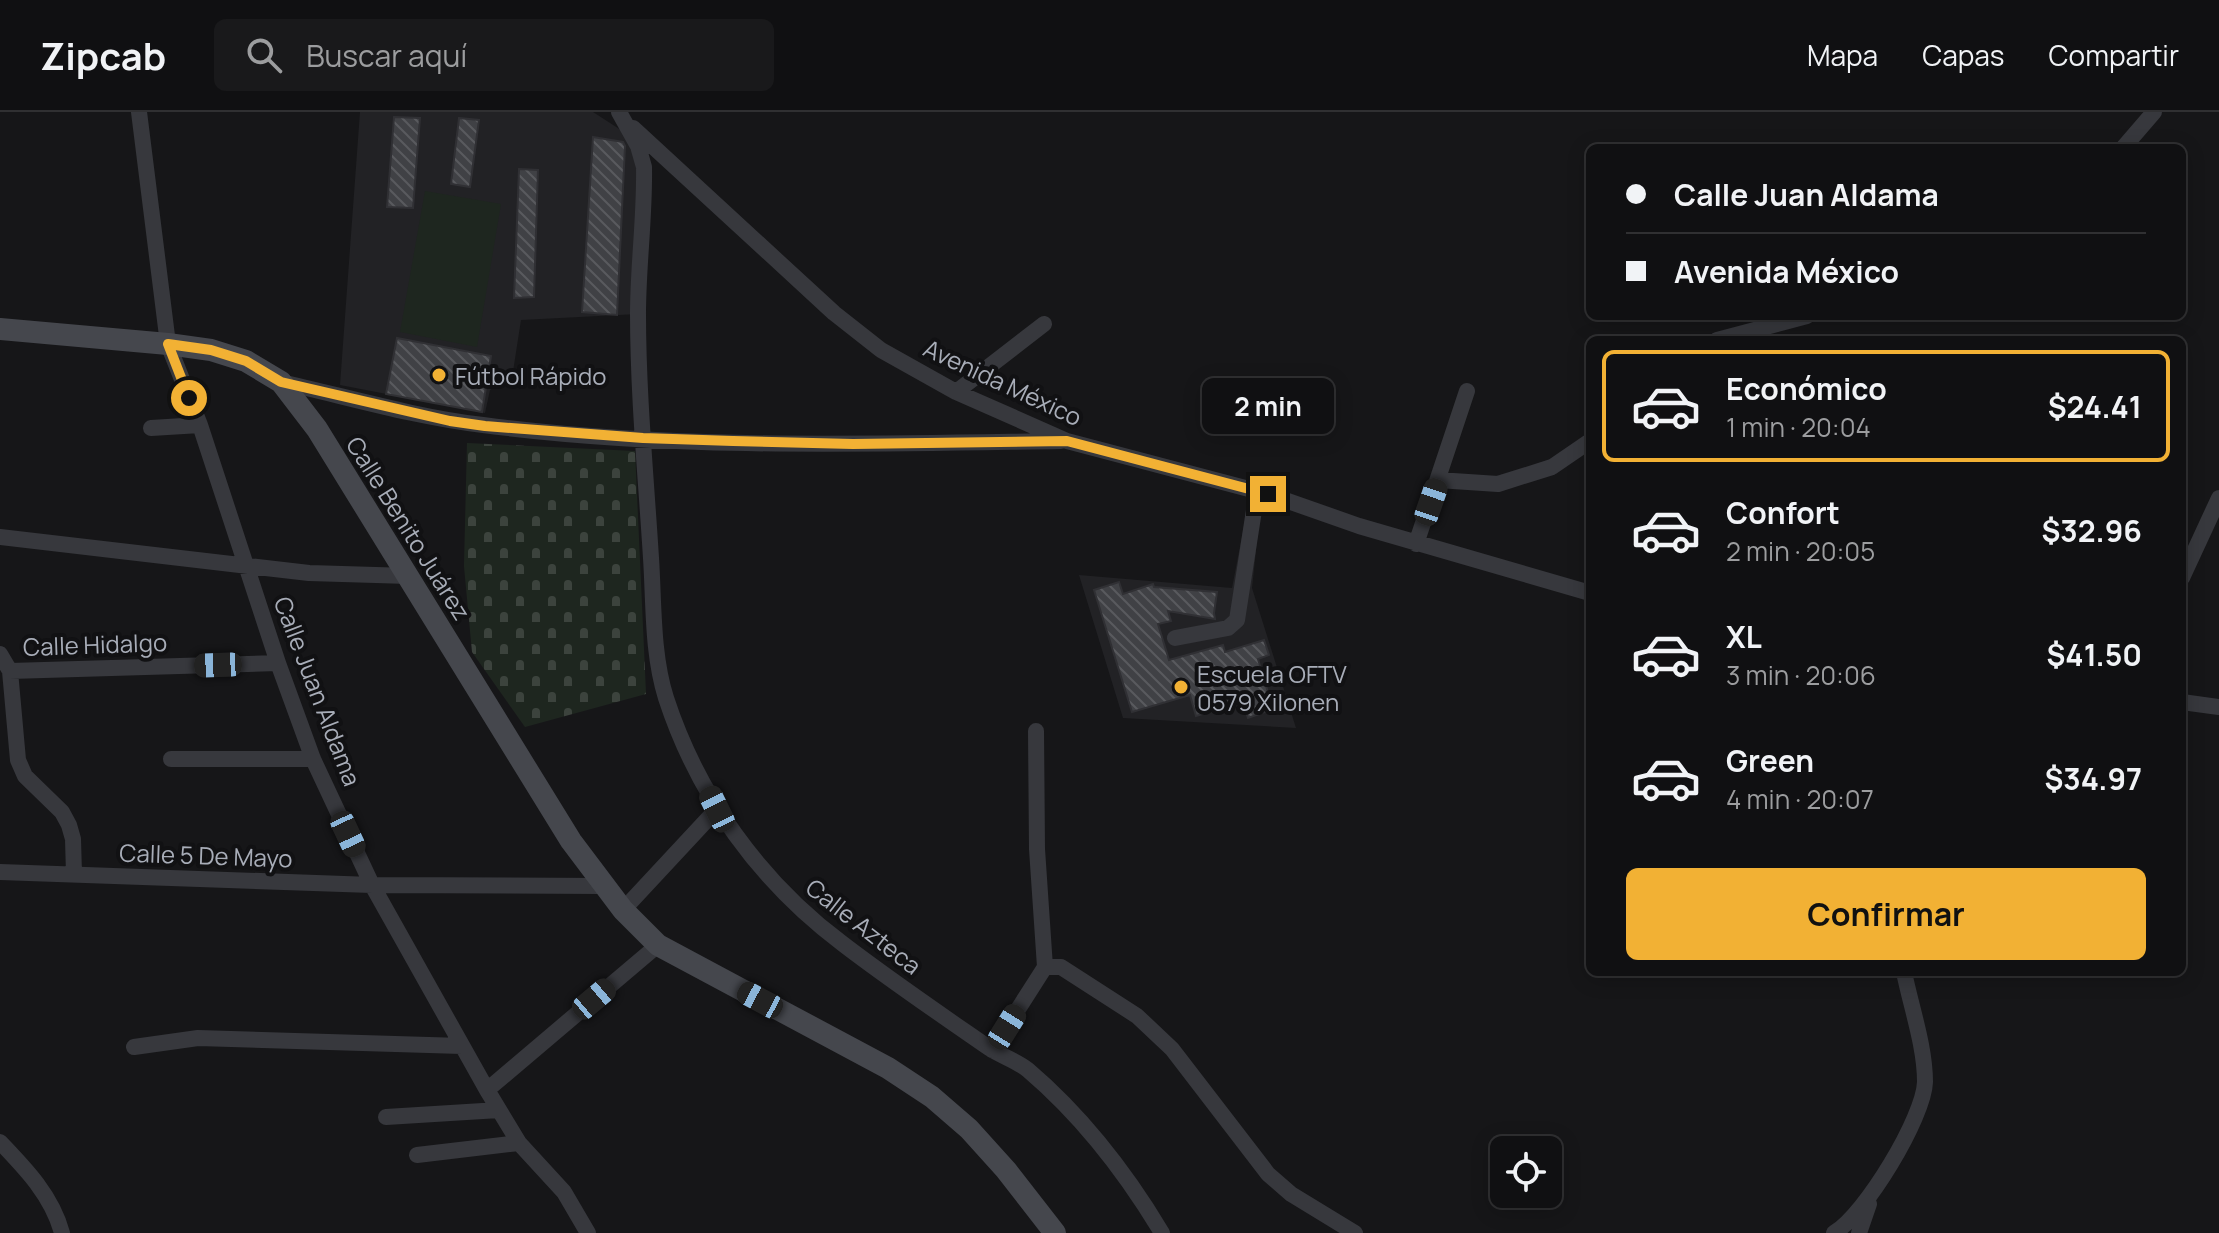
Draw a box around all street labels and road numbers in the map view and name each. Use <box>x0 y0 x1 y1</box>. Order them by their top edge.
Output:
street label: Avenida México <box>919 331 1087 433</box>
street label: Calle Benito Juárez <box>339 430 479 626</box>
street label: Calle Juan Aldama <box>267 592 369 790</box>
street label: Calle Hidalgo <box>22 625 168 663</box>
street label: Calle 5 De Mayo <box>119 835 293 875</box>
street label: Calle Azteca <box>799 870 929 982</box>

